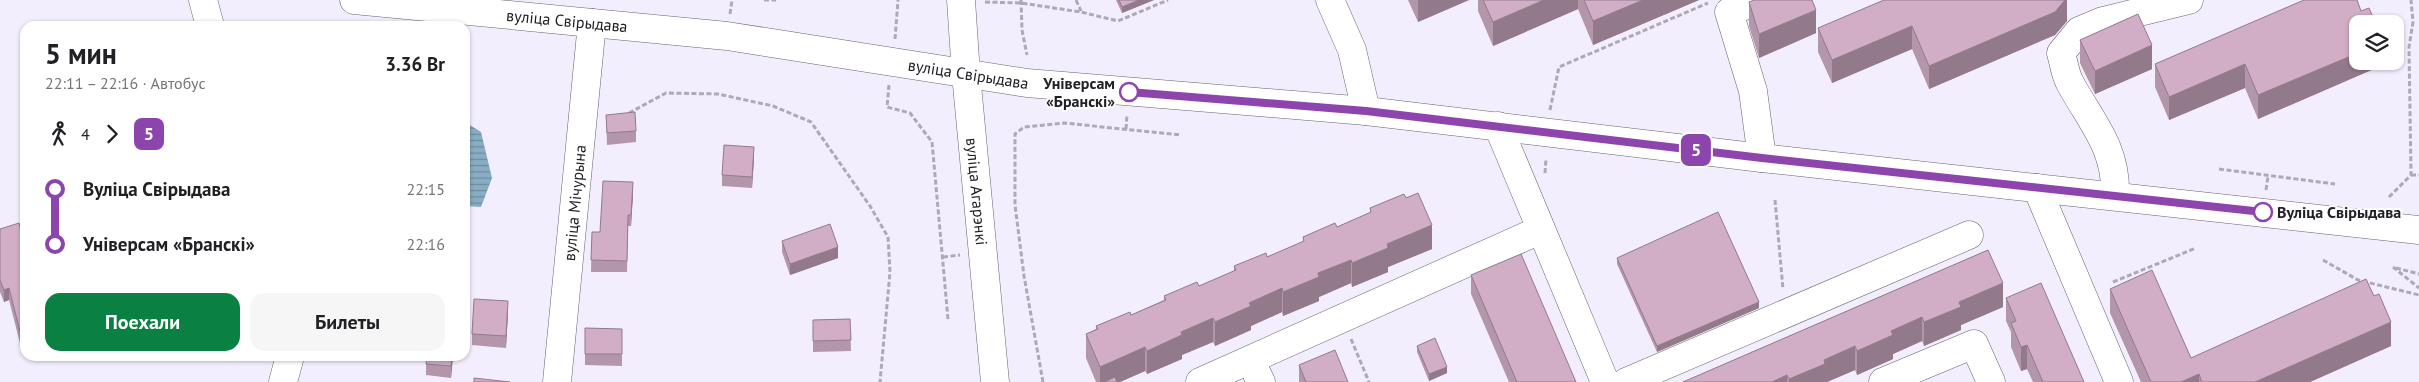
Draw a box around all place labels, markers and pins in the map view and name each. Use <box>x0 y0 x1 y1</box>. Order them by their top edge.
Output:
place label: Універсам «Бранскі» <box>1042 73 1115 111</box>
marker: Універсам «Бранскі» <box>1119 82 1139 102</box>
marker: Вуліца Свірыдава <box>2253 202 2273 222</box>
place label: Вуліца Свірыдава <box>2277 202 2401 222</box>

